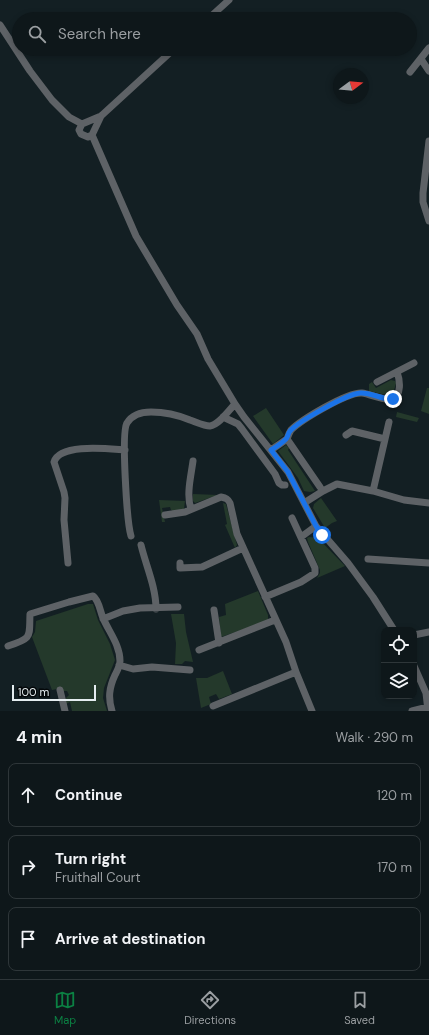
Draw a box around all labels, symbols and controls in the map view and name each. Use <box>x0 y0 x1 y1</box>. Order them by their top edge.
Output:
search box <box>12 12 417 56</box>
icon: search <box>26 23 48 45</box>
text: Search here <box>58 24 141 44</box>
north arrow <box>333 68 369 104</box>
route end <box>384 390 402 408</box>
route start <box>313 526 331 544</box>
map controls <box>381 627 417 699</box>
button: locate <box>381 627 417 663</box>
button: layers <box>381 663 417 699</box>
scale bar <box>12 683 96 702</box>
text: 100 m <box>18 685 49 699</box>
text: 4 min <box>16 726 62 748</box>
text: Walk · 290 m <box>336 729 413 746</box>
icon: ahead <box>17 784 39 806</box>
text: Continue <box>55 785 123 805</box>
text: 120 m <box>377 787 412 804</box>
text: Turn right <box>55 849 126 869</box>
icon: right <box>17 856 39 878</box>
text: 170 m <box>377 859 412 876</box>
text: Fruithall Court <box>55 869 141 886</box>
icon: arrive <box>17 928 39 950</box>
text: Arrive at destination <box>55 929 206 949</box>
tab: Map <box>54 989 76 1027</box>
tab: Directions <box>184 989 236 1027</box>
tab: Saved <box>344 989 375 1027</box>

